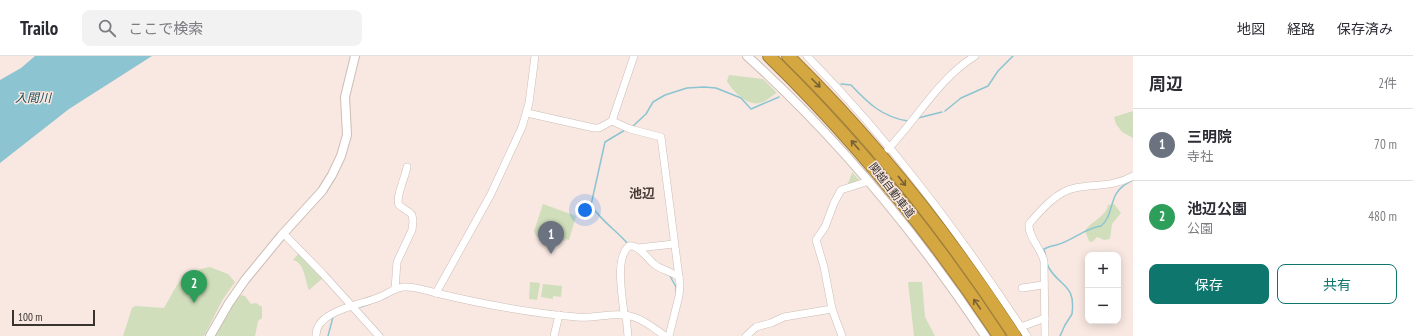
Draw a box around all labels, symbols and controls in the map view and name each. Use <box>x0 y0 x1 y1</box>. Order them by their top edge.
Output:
search box <box>82 10 362 46</box>
text: Trailo <box>20 16 58 40</box>
icon: search <box>96 17 118 39</box>
text: ここで検索 <box>128 19 203 38</box>
text: 地図 <box>1237 20 1265 38</box>
text: 経路 <box>1287 20 1315 38</box>
text: 保存済み <box>1337 20 1393 38</box>
text: 周辺 <box>1149 73 1183 95</box>
text: 2件 <box>1378 75 1397 92</box>
one-way arrow <box>811 78 821 88</box>
water label: 入間川 <box>15 90 53 105</box>
text: 三明院 <box>1187 127 1232 146</box>
text: 1 <box>1159 136 1165 153</box>
text: 70 m <box>1374 136 1397 153</box>
one-way arrow <box>850 140 860 150</box>
text: 寺社 <box>1187 148 1213 165</box>
street label: 関越自動車道 <box>866 160 918 220</box>
one-way arrow <box>897 175 906 186</box>
district label: 池辺 <box>629 185 655 202</box>
text: 池辺公園 <box>1187 199 1247 218</box>
your location <box>575 200 595 220</box>
text: 2 <box>1159 208 1165 225</box>
text: 480 m <box>1368 208 1397 225</box>
text: 公園 <box>1187 220 1213 237</box>
pin: 1 <box>538 221 564 254</box>
map controls <box>1085 252 1121 324</box>
button: + <box>1085 252 1121 288</box>
button: 保存 <box>1149 264 1269 304</box>
button: 共有 <box>1277 264 1397 304</box>
pin: 2 <box>181 270 207 303</box>
button: − <box>1085 288 1121 324</box>
one-way arrow <box>973 298 981 309</box>
scale bar <box>12 308 95 327</box>
text: 100 m <box>18 310 42 324</box>

